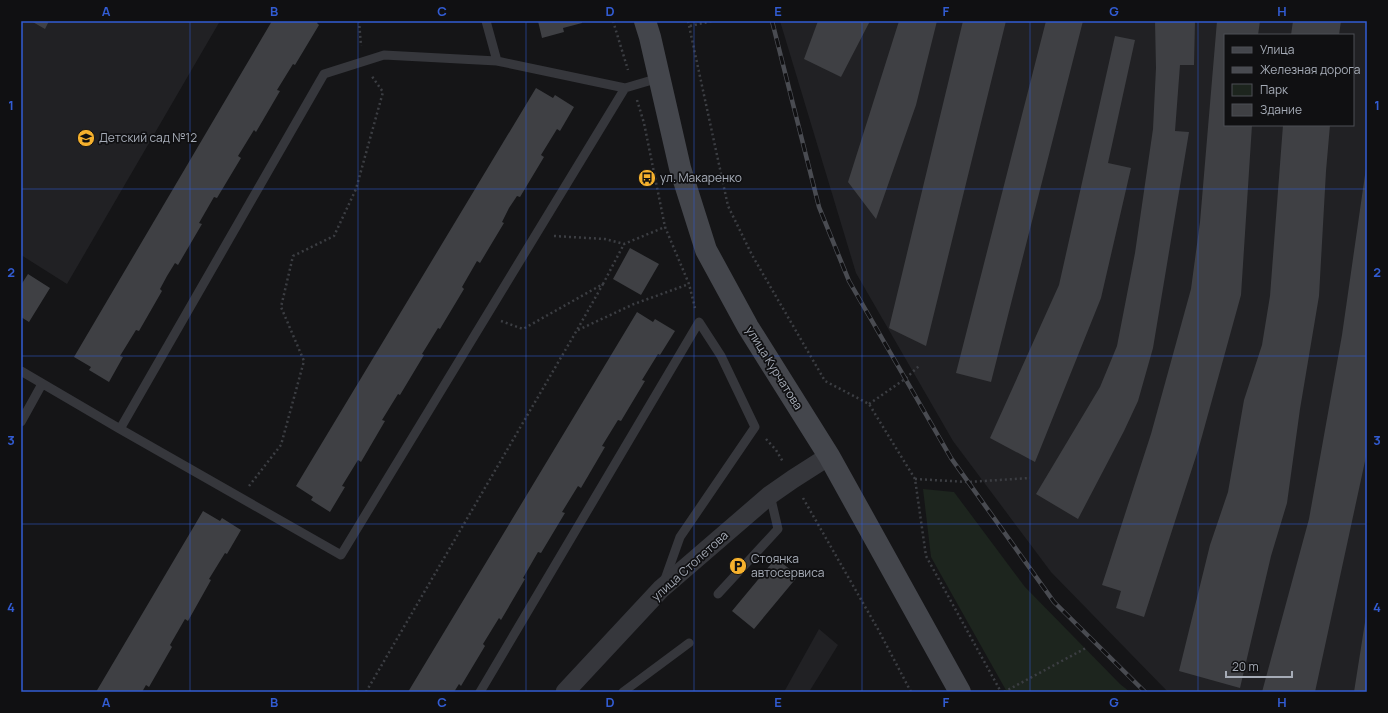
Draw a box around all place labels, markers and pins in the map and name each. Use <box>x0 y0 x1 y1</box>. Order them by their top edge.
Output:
school or university icon: Детский сад №12 <box>76 128 96 148</box>
place label: Детский сад №12 <box>99 129 197 146</box>
bus stop icon: ул. Макаренко <box>637 168 657 188</box>
place label: ул. Макаренко <box>660 169 742 186</box>
place label: Стоянка автосервиса <box>751 550 824 581</box>
parking icon: Стоянка автосервиса <box>728 556 748 576</box>

